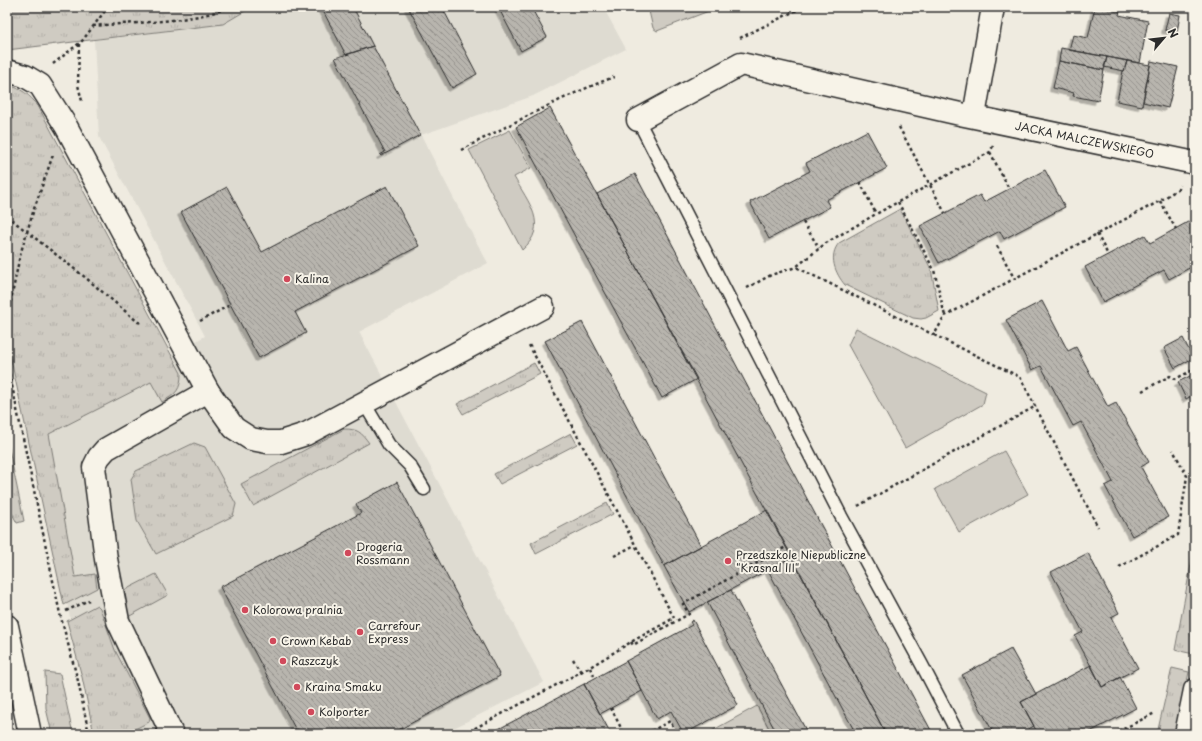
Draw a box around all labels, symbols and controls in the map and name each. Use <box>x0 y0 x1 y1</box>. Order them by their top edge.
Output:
north arrow <box>1144 18 1184 58</box>
text: N <box>1164 25 1183 41</box>
street label: JACKA MALCZEWSKIEGO <box>1014 117 1156 162</box>
place label: Kalina <box>295 270 329 287</box>
marker: Kalina <box>282 274 292 284</box>
place label: Drogeria Rossmann <box>356 538 410 568</box>
place label: Przedszkole Niepubliczne "Krasnal III" <box>736 546 866 576</box>
marker: Drogeria Rossmann <box>343 548 353 558</box>
marker: Przedszkole Niepubliczne "Krasnal III" <box>723 556 733 566</box>
place label: Kolorowa pralnia <box>253 601 343 618</box>
marker: Kolorowa pralnia <box>240 605 250 615</box>
place label: Carrefour Express <box>368 617 421 647</box>
marker: Carrefour Express <box>355 627 365 637</box>
place label: Crown Kebab <box>281 632 351 649</box>
marker: Crown Kebab <box>268 636 278 646</box>
place label: Raszczyk <box>291 652 339 669</box>
marker: Raszczyk <box>278 656 288 666</box>
place label: Kraina Smaku <box>305 678 382 695</box>
marker: Kraina Smaku <box>292 682 302 692</box>
place label: Kolporter <box>319 703 370 720</box>
marker: Kolporter <box>306 707 316 717</box>

